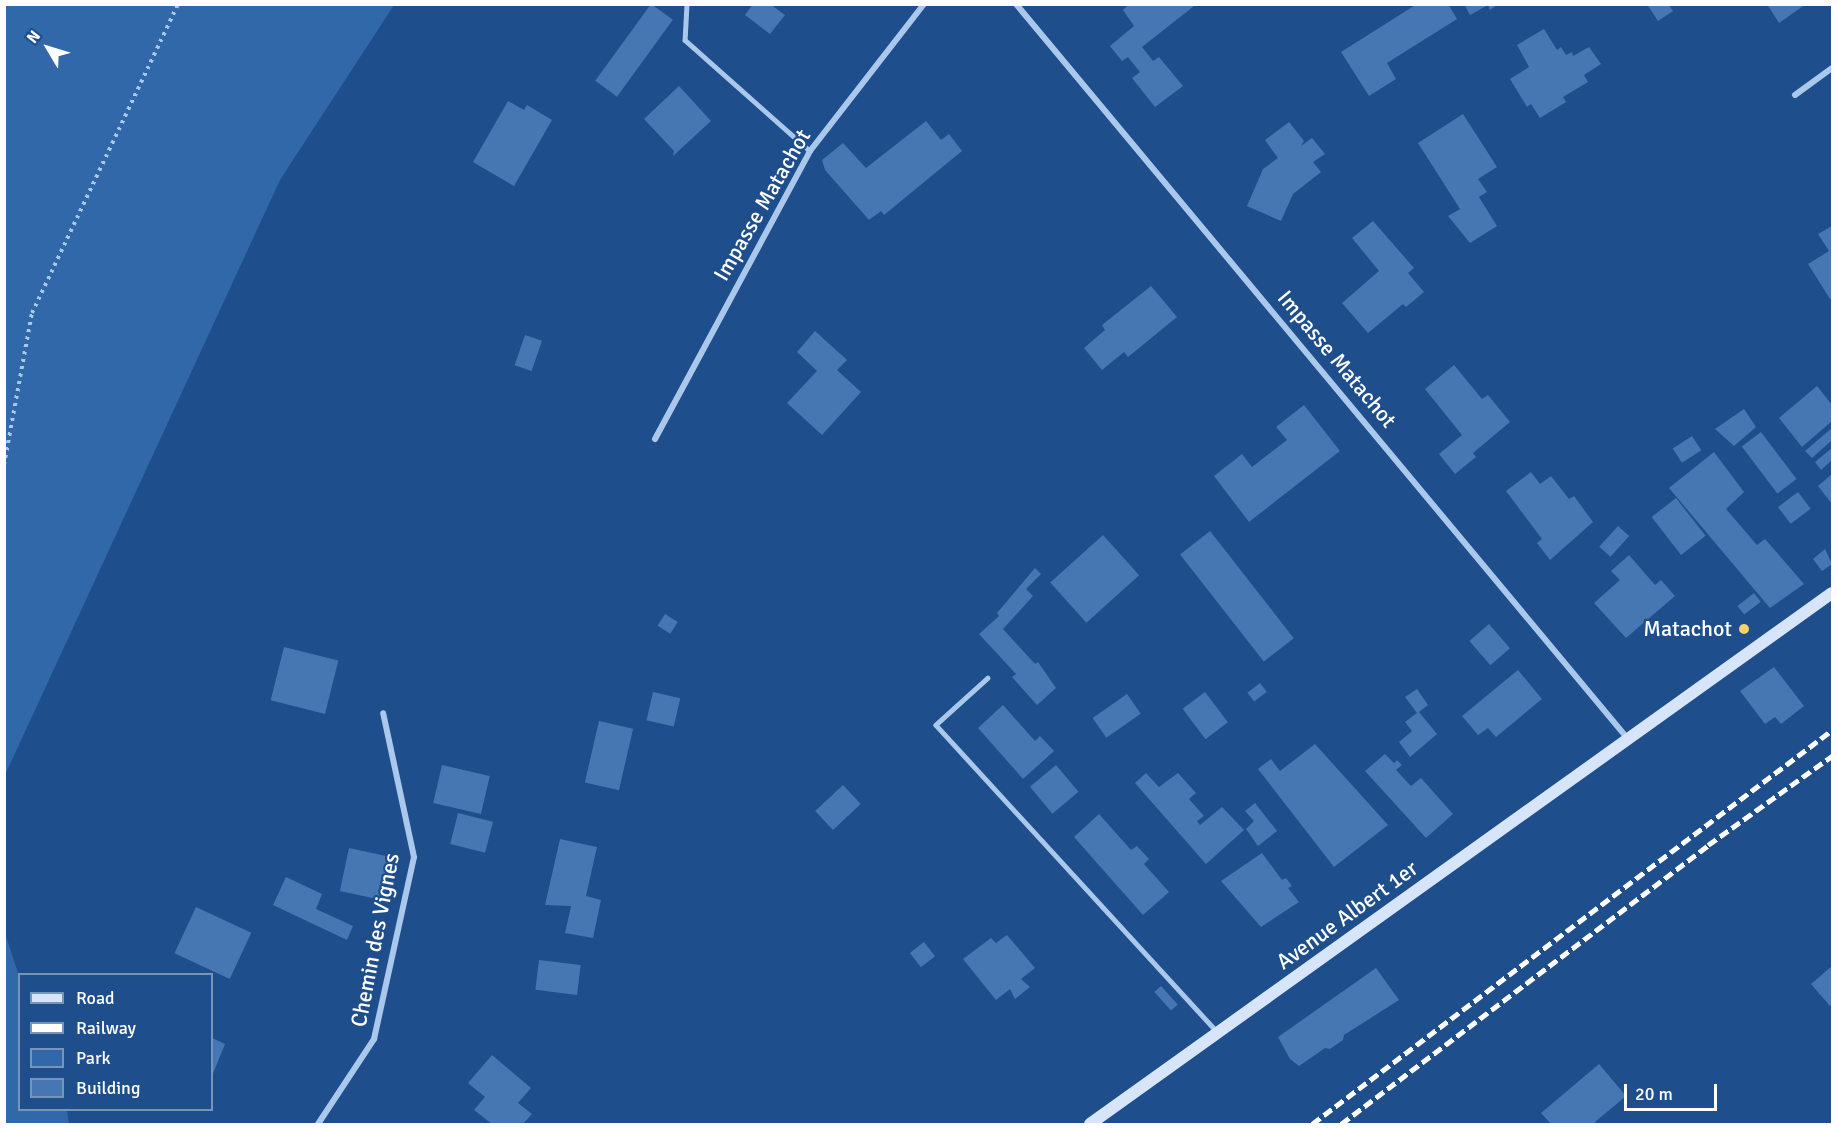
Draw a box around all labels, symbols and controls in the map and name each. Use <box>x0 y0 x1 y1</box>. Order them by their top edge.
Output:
north arrow <box>18 18 78 78</box>
text: N <box>23 26 45 47</box>
street label: Impasse Matachot <box>708 125 816 285</box>
street label: Impasse Matachot <box>1272 285 1402 433</box>
place label: Matachot <box>1643 616 1732 642</box>
marker: Matachot <box>1737 622 1751 636</box>
street label: Chemin des Vignes <box>345 851 405 1029</box>
street label: Avenue Albert 1er <box>1271 855 1423 975</box>
legend <box>18 973 213 1111</box>
text: Road <box>76 987 115 1009</box>
text: Railway <box>76 1017 136 1039</box>
text: Park <box>76 1047 111 1069</box>
scale bar <box>1627 1072 1720 1110</box>
text: Building <box>76 1077 140 1099</box>
text: 20 m <box>1635 1083 1673 1105</box>

